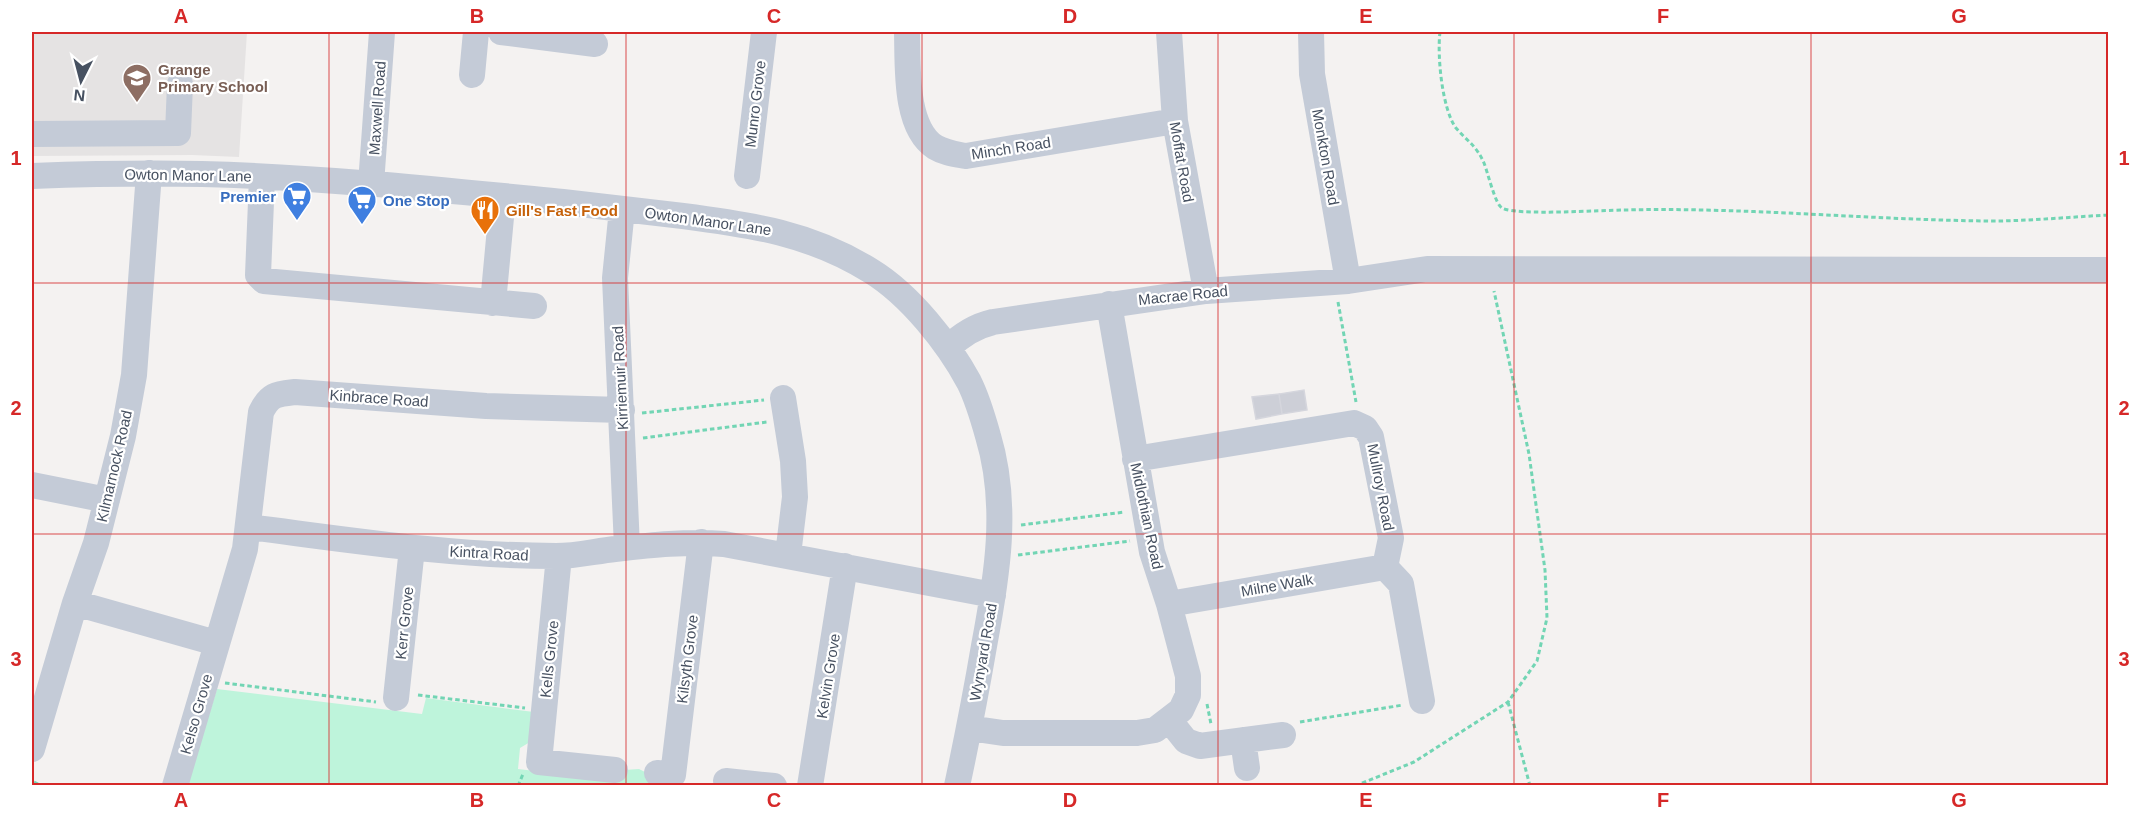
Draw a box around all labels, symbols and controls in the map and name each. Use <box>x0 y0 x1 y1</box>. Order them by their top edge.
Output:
text: A <box>174 5 188 27</box>
text: B <box>470 5 484 27</box>
text: C <box>767 5 781 27</box>
text: D <box>1063 5 1077 27</box>
text: E <box>1359 5 1373 27</box>
text: F <box>1657 5 1669 27</box>
text: G <box>1951 5 1967 27</box>
north arrow <box>51 51 111 111</box>
street label: Maxwell Road <box>365 60 389 156</box>
street label: Munro Grove <box>741 60 769 148</box>
place label: Grange Primary School <box>158 61 268 95</box>
school or university icon: Grange Primary School <box>121 62 153 104</box>
text: N <box>73 86 86 104</box>
street label: Monkton Road <box>1309 107 1343 207</box>
street label: Moffat Road <box>1167 120 1197 204</box>
street label: Minch Road <box>970 133 1052 163</box>
text: 1 <box>10 147 22 169</box>
text: 1 <box>2118 147 2130 169</box>
street label: Owton Manor Lane <box>124 165 252 185</box>
supermarket icon: Premier <box>281 180 313 222</box>
supermarket icon: One Stop <box>346 184 378 226</box>
place label: Premier <box>220 188 276 205</box>
place label: One Stop <box>383 192 450 209</box>
restaurant icon: Gill's Fast Food <box>469 194 501 236</box>
place label: Gill's Fast Food <box>506 202 618 219</box>
street label: Owton Manor Lane <box>644 204 772 238</box>
street label: Macrae Road <box>1137 282 1229 308</box>
street label: Kirriemuir Road <box>609 326 631 430</box>
street label: Kinbrace Road <box>329 386 429 410</box>
text: 2 <box>10 397 22 419</box>
text: 2 <box>2118 397 2130 419</box>
street label: Kilmarnock Road <box>93 408 135 524</box>
street label: Mullroy Road <box>1364 442 1398 532</box>
street label: Midlothian Road <box>1127 461 1167 571</box>
street label: Kintra Road <box>449 542 529 564</box>
street label: Milne Walk <box>1240 570 1315 600</box>
street label: Kerr Grove <box>392 586 416 660</box>
street label: Wynyard Road <box>966 602 1000 702</box>
street label: Kilsyth Grove <box>673 614 701 704</box>
street label: Kells Grove <box>536 620 562 698</box>
street label: Kelvin Grove <box>813 632 843 720</box>
text: 3 <box>10 648 22 670</box>
text: 3 <box>2118 648 2130 670</box>
street label: Kelso Grove <box>176 672 216 756</box>
text: A <box>174 789 188 811</box>
text: B <box>470 789 484 811</box>
text: C <box>767 789 781 811</box>
text: D <box>1063 789 1077 811</box>
text: E <box>1359 789 1373 811</box>
text: F <box>1657 789 1669 811</box>
text: G <box>1951 789 1967 811</box>

